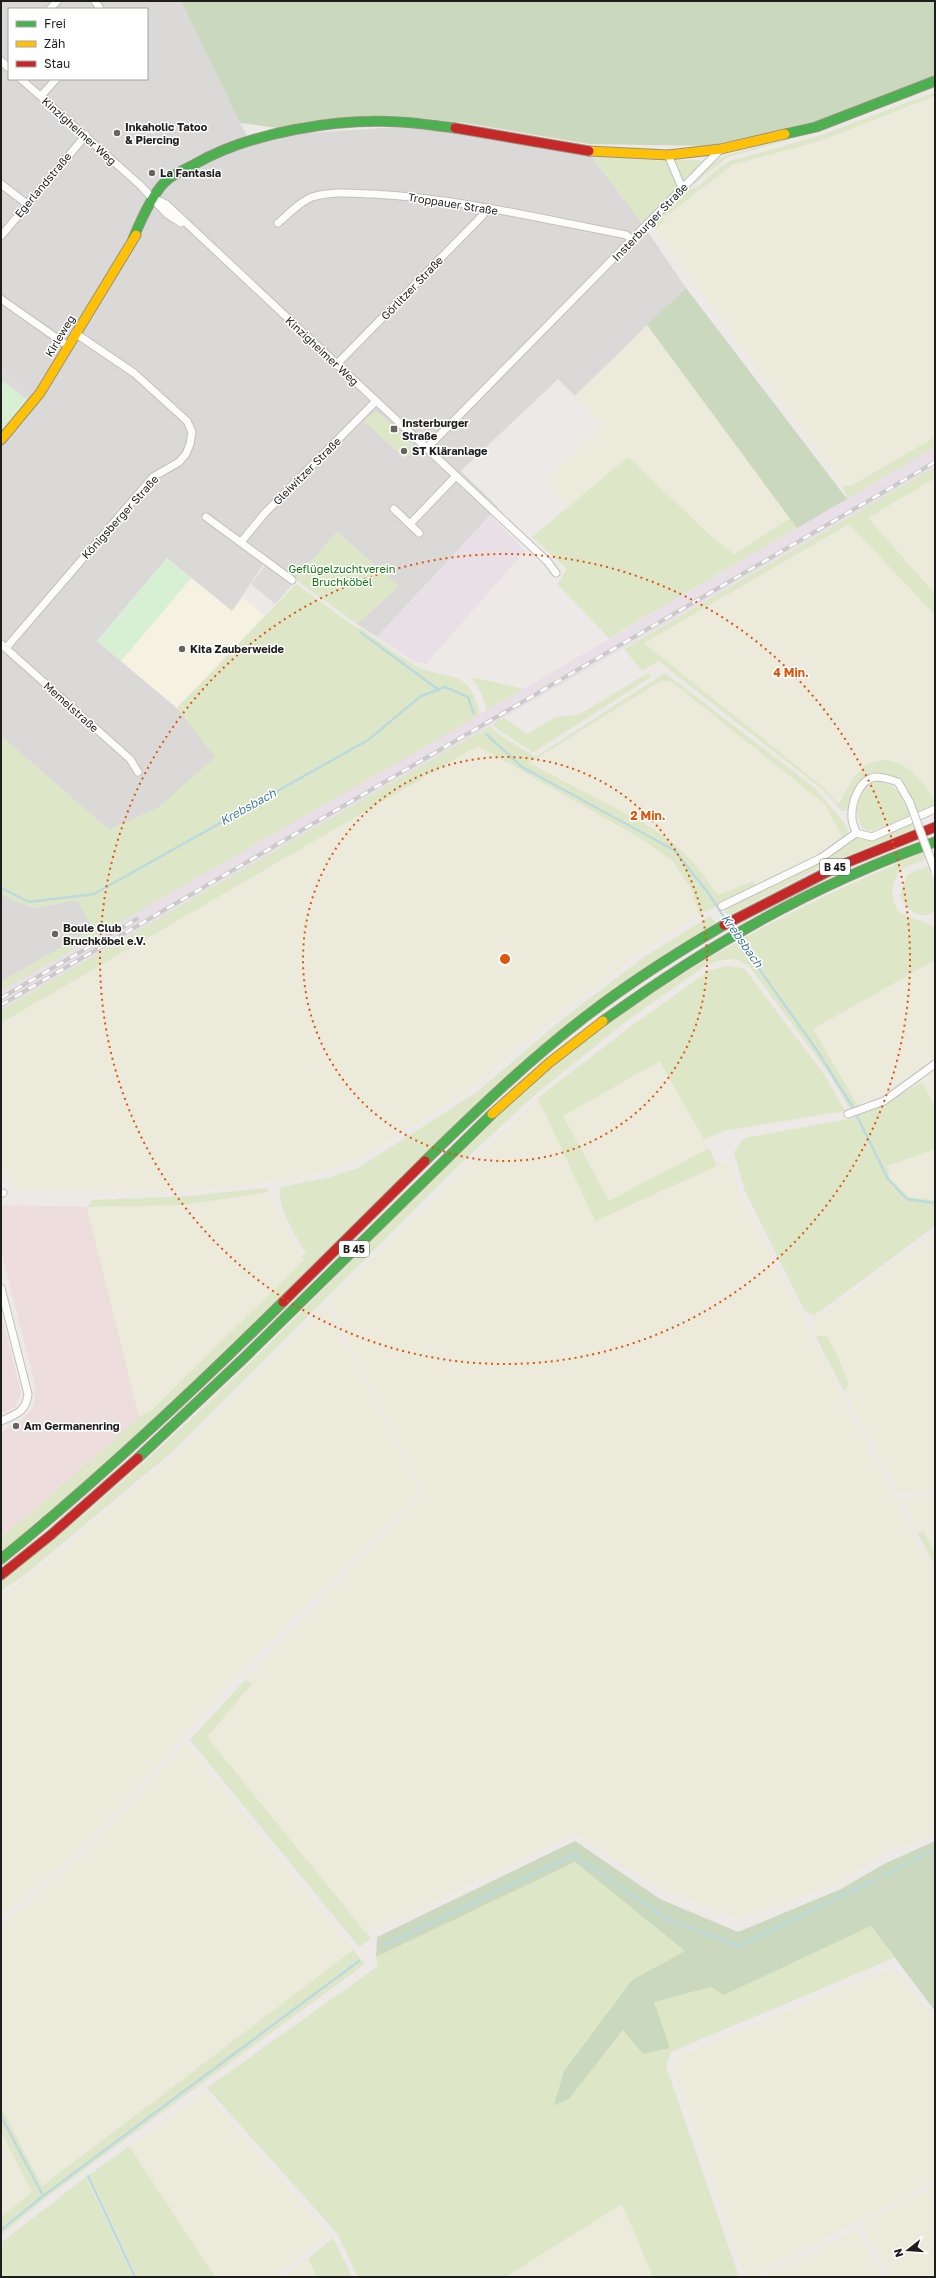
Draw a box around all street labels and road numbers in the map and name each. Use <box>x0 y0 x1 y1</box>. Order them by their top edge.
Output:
street label: Kinzigheimer Weg <box>40 94 119 167</box>
street label: Egerlandstraße <box>12 150 74 220</box>
street label: Insterburger Straße <box>609 180 690 263</box>
street label: Troppauer Straße <box>407 190 499 217</box>
street label: Görlitzer Straße <box>378 253 445 322</box>
street label: Kirleweg <box>42 312 77 359</box>
street label: Kinzigheimer Weg <box>283 313 362 388</box>
street label: Gleiwitzer Straße <box>270 434 343 507</box>
street label: Königsberger Straße <box>79 472 161 561</box>
street label: Memelstraße <box>41 679 101 735</box>
road number: B 45 <box>820 859 850 875</box>
road number: B 45 <box>339 1241 369 1257</box>

